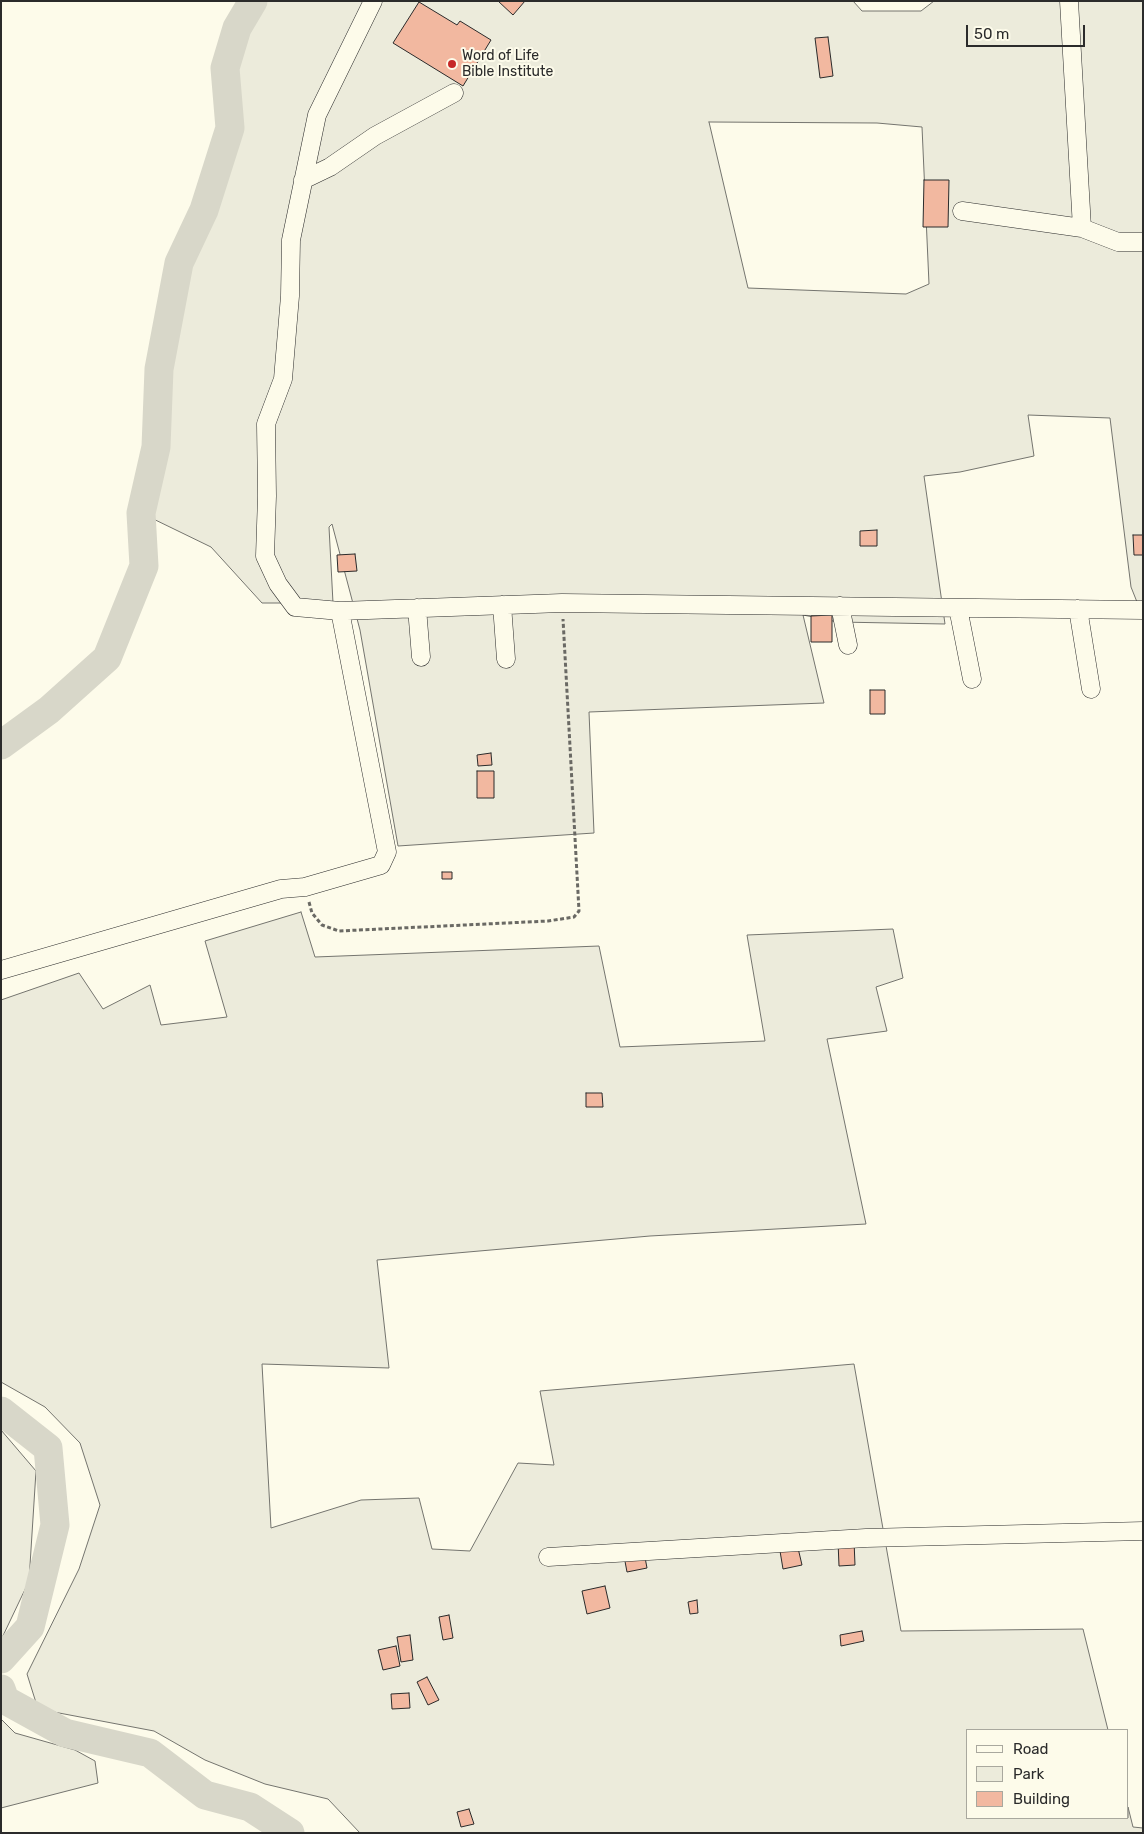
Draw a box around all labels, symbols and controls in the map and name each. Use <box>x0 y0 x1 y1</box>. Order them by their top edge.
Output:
scale bar <box>969 15 1088 47</box>
text: 50 m <box>974 25 1009 43</box>
place label: Word of Life Bible Institute <box>462 48 553 80</box>
marker: Word of Life Bible Institute <box>446 58 458 70</box>
legend <box>966 1729 1129 1819</box>
text: Road <box>1013 1740 1049 1758</box>
text: Park <box>1013 1765 1044 1783</box>
text: Building <box>1013 1790 1070 1808</box>

